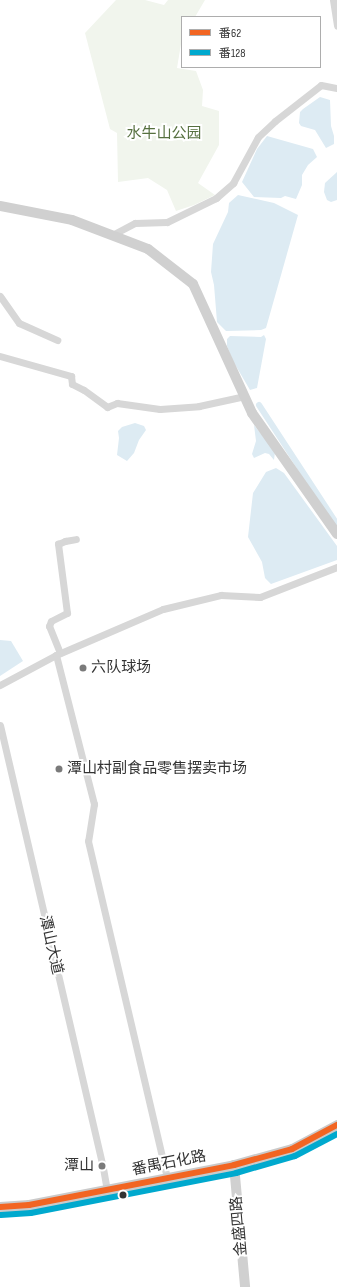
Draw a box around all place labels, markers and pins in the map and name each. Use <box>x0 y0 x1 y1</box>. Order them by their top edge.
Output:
place label: 六队球场 <box>91 659 151 677</box>
marker: 六队球场 <box>78 663 88 673</box>
place label: 潭山村副食品零售摆卖市场 <box>67 760 247 778</box>
marker: 潭山村副食品零售摆卖市场 <box>54 764 64 774</box>
place label: 潭山 <box>64 1157 94 1175</box>
marker: 潭山 <box>97 1161 107 1171</box>
unlabelled marker <box>118 1190 128 1200</box>

